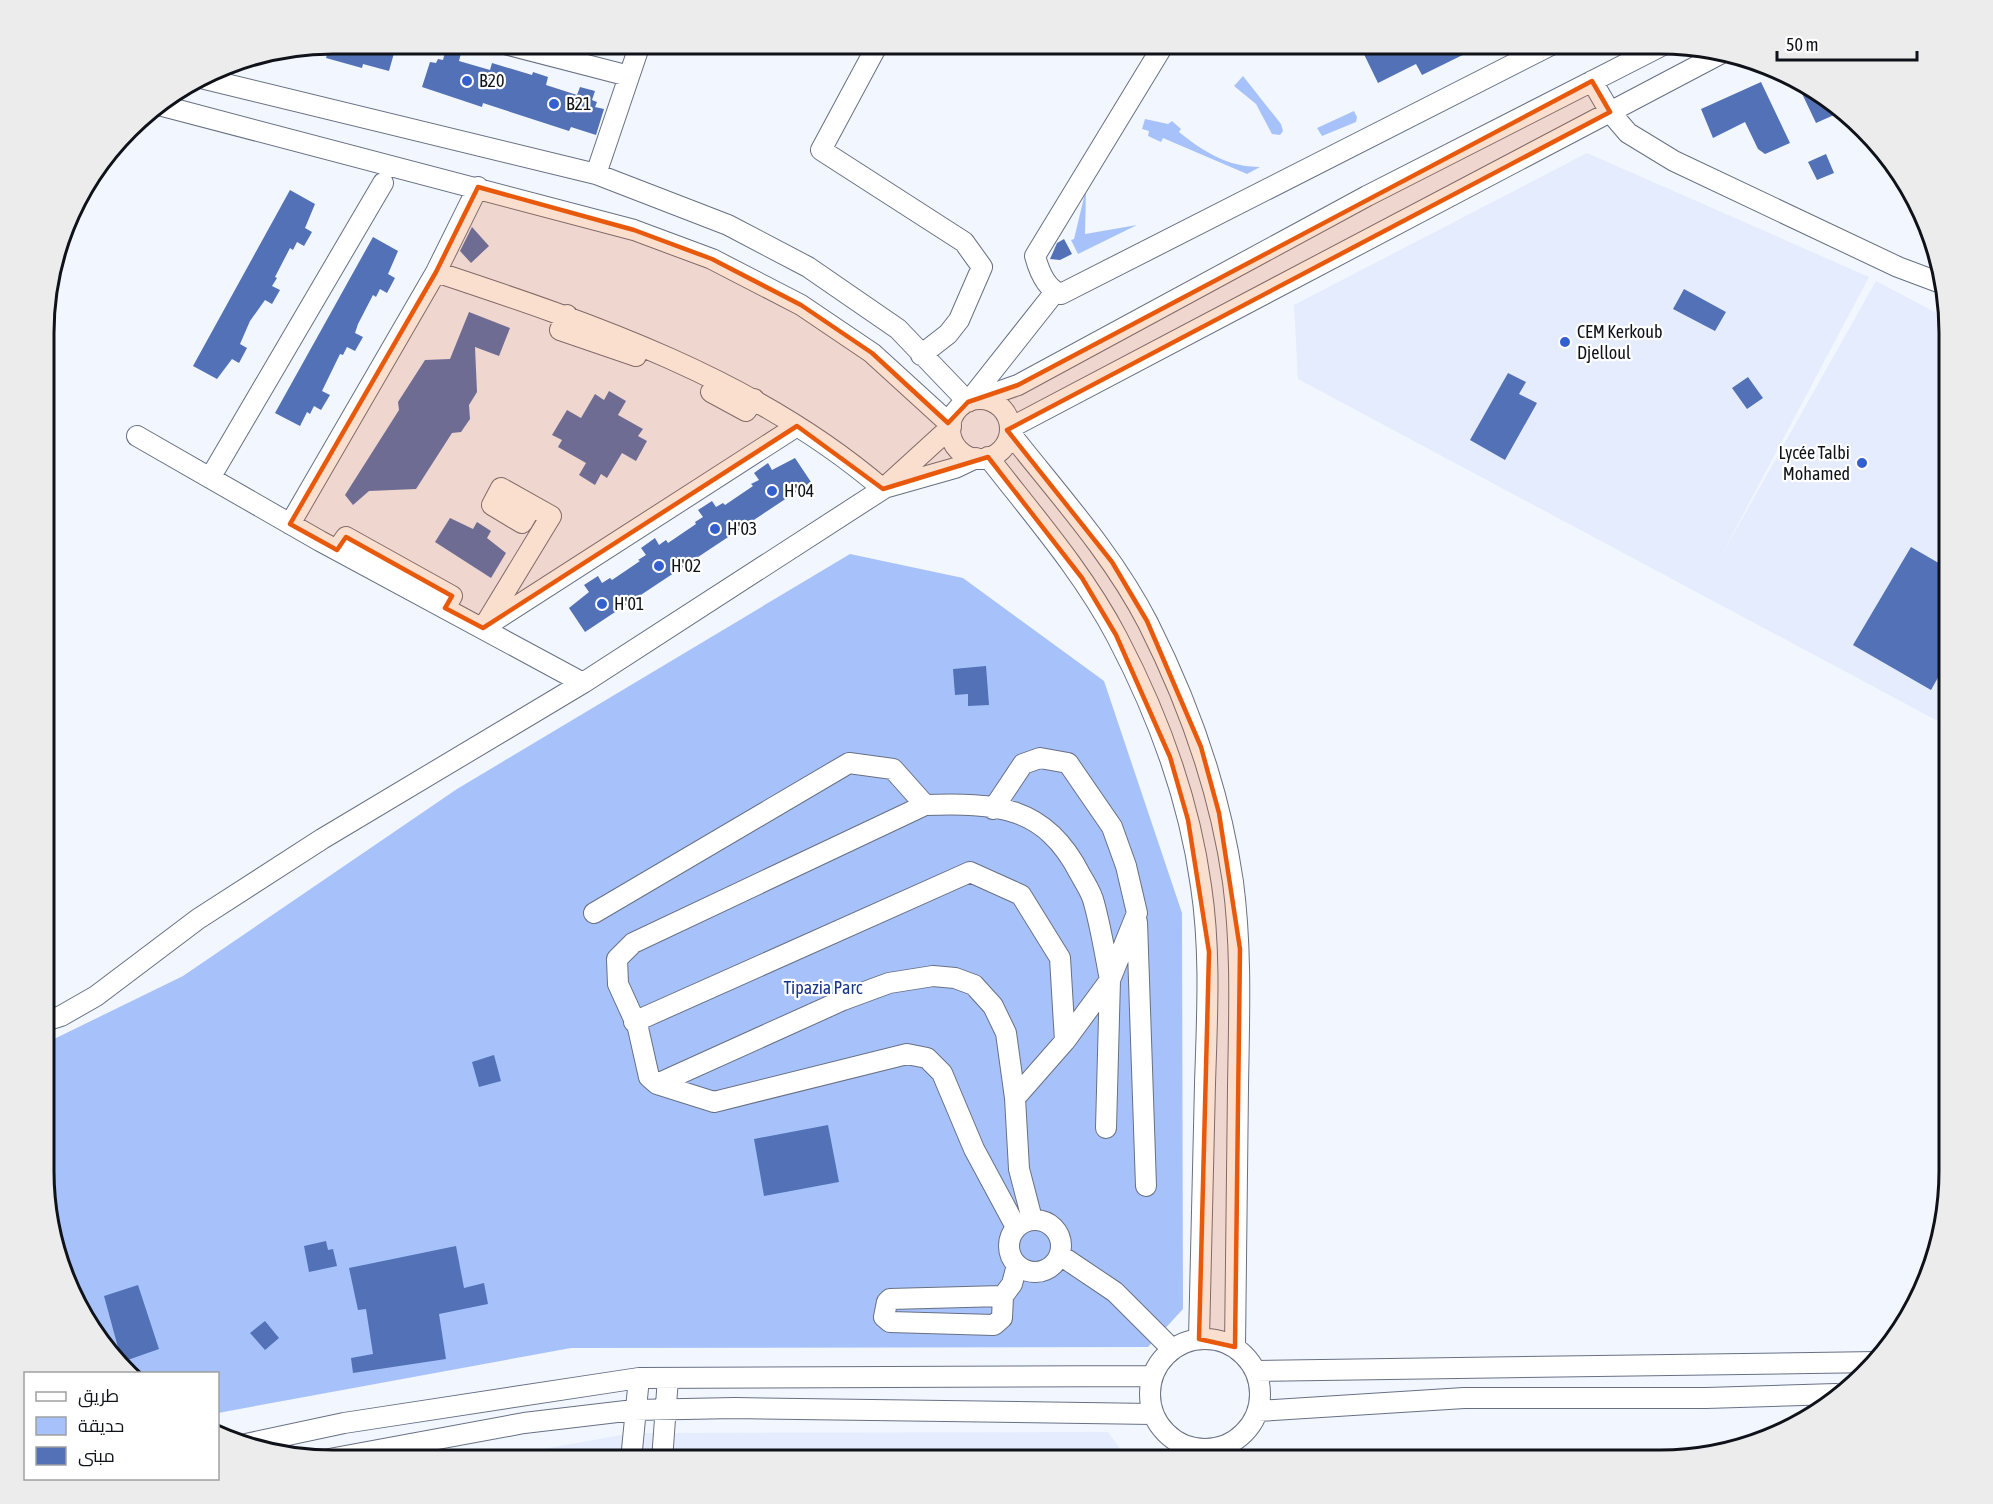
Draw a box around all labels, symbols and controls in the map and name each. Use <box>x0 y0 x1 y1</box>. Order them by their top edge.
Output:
scale bar <box>1777 24 1916 62</box>
text: 50 m <box>1786 34 1818 55</box>
place label: B20 <box>479 70 504 91</box>
marker: B20 <box>460 74 474 88</box>
place label: B21 <box>566 93 591 114</box>
marker: B21 <box>547 97 561 111</box>
place label: CEM Kerkoub Djelloul <box>1577 321 1662 363</box>
marker: CEM Kerkoub Djelloul <box>1558 335 1572 349</box>
place label: Lycée Talbi Mohamed <box>1779 442 1850 484</box>
marker: Lycée Talbi Mohamed <box>1855 456 1869 470</box>
place label: H'04 <box>784 480 814 501</box>
marker: H'04 <box>765 484 779 498</box>
place label: H'03 <box>727 518 757 539</box>
marker: H'03 <box>708 522 722 536</box>
place label: H'02 <box>671 555 701 576</box>
marker: H'02 <box>652 559 666 573</box>
place label: H'01 <box>614 593 644 614</box>
marker: H'01 <box>595 597 609 611</box>
park label: Tipazia Parc <box>784 977 863 998</box>
legend <box>24 1372 219 1480</box>
text: طريق <box>78 1385 119 1408</box>
text: حديقة <box>78 1415 124 1436</box>
text: مبنى <box>78 1445 115 1467</box>

